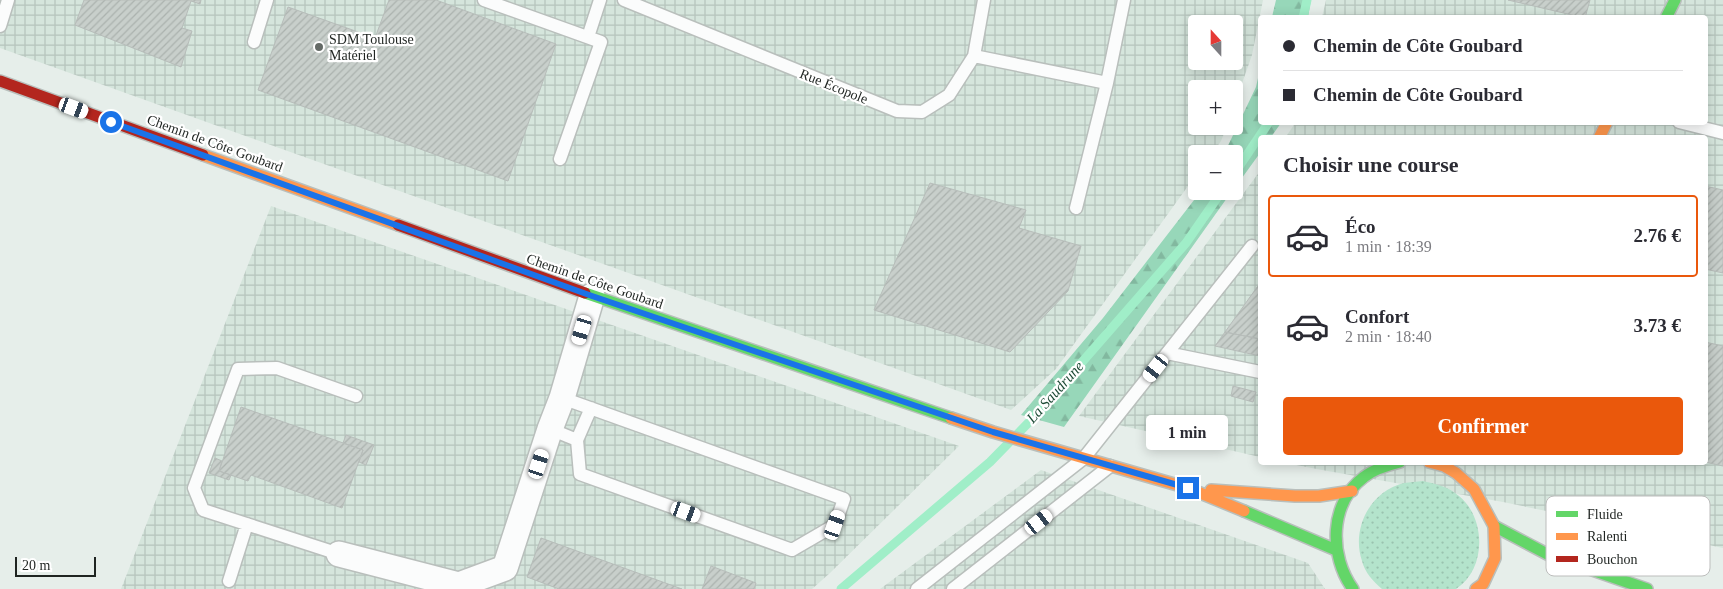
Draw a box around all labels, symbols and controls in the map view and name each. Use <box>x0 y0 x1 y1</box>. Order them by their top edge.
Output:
north arrow <box>1188 15 1242 70</box>
map controls <box>1188 15 1243 200</box>
place label: SDM Toulouse Matériel <box>329 32 414 63</box>
text: Chemin de Côte Goubard <box>1313 35 1523 56</box>
marker: SDM Toulouse Matériel <box>313 41 325 53</box>
street label: Rue Écopole <box>798 65 870 107</box>
button: + <box>1188 80 1243 135</box>
text: Chemin de Côte Goubard <box>1313 84 1523 105</box>
car <box>57 96 90 120</box>
route start <box>100 111 122 133</box>
street label: Chemin de Côte Goubard <box>145 112 285 175</box>
button: − <box>1188 145 1243 200</box>
text: Choisir une course <box>1283 152 1459 177</box>
icon: car <box>1285 214 1330 259</box>
text: Éco <box>1345 216 1376 237</box>
text: 2.76 € <box>1634 225 1681 246</box>
text: 1 min · 18:39 <box>1345 238 1432 255</box>
street label: Chemin de Côte Goubard <box>525 251 665 312</box>
icon: car <box>1285 304 1330 349</box>
text: Confort <box>1345 306 1409 327</box>
car <box>570 313 593 347</box>
text: 3.73 € <box>1634 315 1681 336</box>
text: 2 min · 18:40 <box>1345 328 1432 345</box>
car <box>1140 352 1171 384</box>
water label: La Saudrune <box>1023 358 1087 427</box>
button: Confirmer <box>1283 397 1683 455</box>
callout: 1 min <box>1147 416 1229 450</box>
text: 1 min <box>1168 424 1206 441</box>
car <box>527 447 550 481</box>
route end <box>1177 477 1199 499</box>
legend <box>1546 496 1710 576</box>
car <box>669 500 702 524</box>
car <box>1022 507 1055 537</box>
text: Fluide <box>1587 507 1623 522</box>
car <box>823 508 846 542</box>
text: Ralenti <box>1587 529 1628 544</box>
text: Bouchon <box>1587 552 1638 567</box>
scale bar <box>15 554 96 577</box>
text: 20 m <box>22 558 50 573</box>

